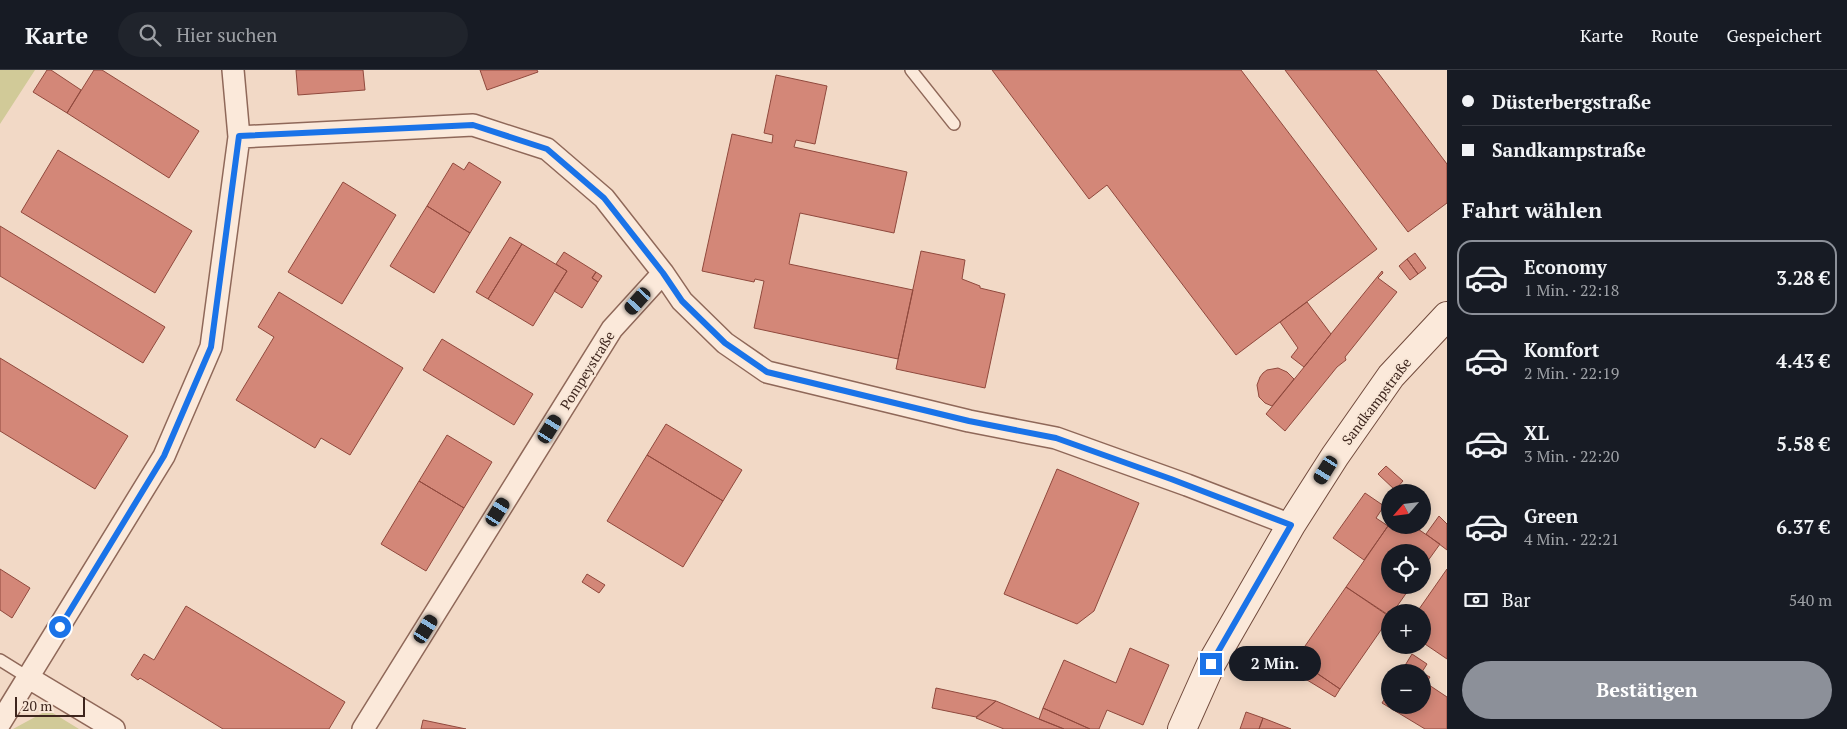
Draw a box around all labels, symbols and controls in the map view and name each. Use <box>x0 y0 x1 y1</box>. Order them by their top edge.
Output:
search box <box>118 12 468 57</box>
text: Karte <box>25 19 88 51</box>
icon: search <box>136 21 164 49</box>
text: Hier suchen <box>176 22 277 47</box>
text: Karte <box>1580 23 1623 47</box>
text: Route <box>1651 23 1699 47</box>
text: Gespeichert <box>1727 23 1822 47</box>
text: Düsterbergstraße <box>1492 89 1651 114</box>
text: Sandkampstraße <box>1492 137 1646 162</box>
text: Fahrt wählen <box>1462 195 1602 224</box>
text: Economy <box>1524 254 1607 279</box>
icon: car <box>1464 255 1509 300</box>
text: 3.28 € <box>1776 265 1830 290</box>
text: 1 Min. · 22:18 <box>1524 279 1619 301</box>
car <box>622 285 653 317</box>
street label: Pompeystraße <box>555 327 619 413</box>
text: Komfort <box>1524 337 1599 362</box>
icon: car <box>1464 338 1509 383</box>
text: 4.43 € <box>1776 348 1830 373</box>
street label: Sandkampstraße <box>1337 353 1415 449</box>
text: 2 Min. · 22:19 <box>1524 362 1619 384</box>
car <box>535 412 564 446</box>
text: XL <box>1524 420 1549 445</box>
icon: car <box>1464 421 1509 466</box>
text: 5.58 € <box>1776 431 1830 456</box>
text: 3 Min. · 22:20 <box>1524 445 1619 467</box>
car <box>1311 453 1340 487</box>
north arrow <box>1381 484 1431 534</box>
map controls <box>1381 484 1431 714</box>
car <box>483 495 512 529</box>
text: Green <box>1524 503 1578 528</box>
icon: car <box>1464 504 1509 549</box>
text: 6.37 € <box>1776 514 1830 539</box>
text: 4 Min. · 22:21 <box>1524 528 1619 550</box>
button: locate <box>1381 544 1431 594</box>
icon: cash <box>1462 586 1490 614</box>
text: Bar <box>1502 587 1531 612</box>
text: 540 m <box>1789 589 1832 611</box>
button: + <box>1381 604 1431 654</box>
car <box>411 612 440 646</box>
route start <box>49 616 71 638</box>
callout: 2 Min. <box>1228 646 1321 682</box>
text: 2 Min. <box>1251 652 1299 674</box>
route end <box>1200 653 1222 675</box>
button: Bestätigen <box>1462 661 1832 719</box>
button: − <box>1381 664 1431 714</box>
scale bar <box>15 694 85 717</box>
text: 20 m <box>22 696 52 715</box>

